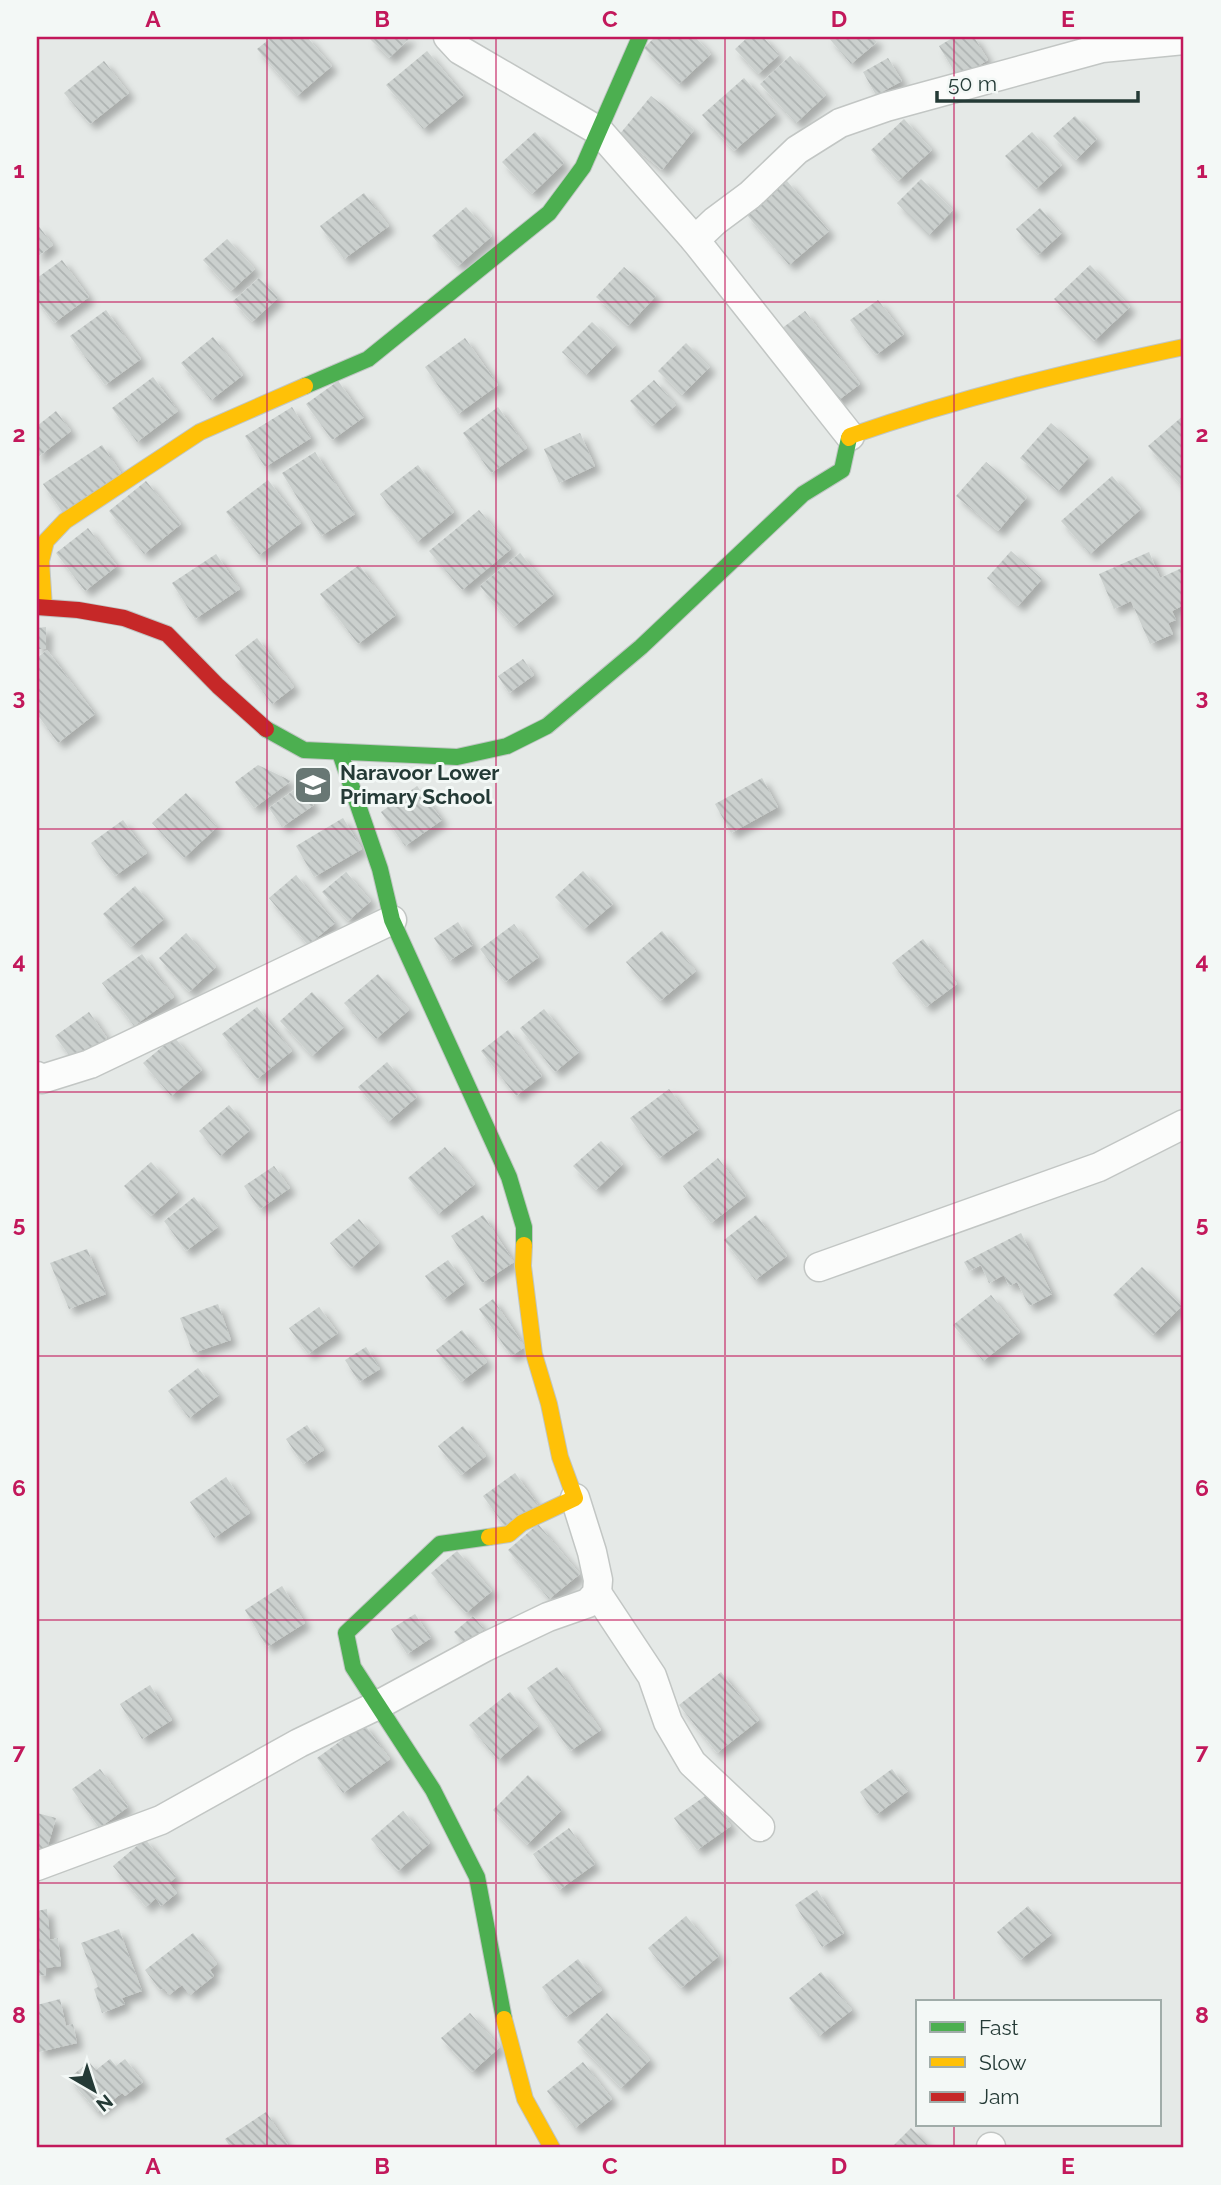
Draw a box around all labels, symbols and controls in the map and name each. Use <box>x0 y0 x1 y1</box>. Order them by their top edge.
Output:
text: A <box>145 5 161 32</box>
text: B <box>374 5 390 32</box>
text: C <box>602 5 618 32</box>
text: D <box>831 5 847 32</box>
text: E <box>1061 5 1075 32</box>
scale bar <box>937 60 1139 104</box>
text: 50 m <box>948 71 997 96</box>
text: 1 <box>13 156 25 183</box>
text: 1 <box>1196 156 1208 183</box>
text: 2 <box>13 420 25 447</box>
text: 2 <box>1196 420 1208 447</box>
text: 3 <box>13 683 25 710</box>
text: 3 <box>1196 683 1208 710</box>
place label: Naravoor Lower Primary School <box>340 760 499 809</box>
school or university icon: Naravoor Lower Primary School <box>292 764 334 806</box>
text: 4 <box>12 947 26 974</box>
text: 4 <box>1195 947 1209 974</box>
text: 5 <box>13 1210 26 1237</box>
text: 5 <box>1196 1210 1209 1237</box>
text: 6 <box>12 1474 26 1501</box>
text: 6 <box>1195 1474 1209 1501</box>
text: 7 <box>13 1737 26 1764</box>
text: 7 <box>1196 1737 1209 1764</box>
legend <box>916 2000 1162 2126</box>
text: 8 <box>12 2001 26 2028</box>
text: 8 <box>1195 2001 1209 2028</box>
text: Fast <box>979 2015 1019 2040</box>
text: Slow <box>979 2050 1027 2075</box>
north arrow <box>60 2056 130 2126</box>
text: Jam <box>979 2084 1020 2109</box>
text: N <box>92 2090 117 2116</box>
text: A <box>145 2152 161 2179</box>
text: B <box>374 2152 390 2179</box>
text: C <box>602 2152 618 2179</box>
text: D <box>831 2152 847 2179</box>
text: E <box>1061 2152 1075 2179</box>

